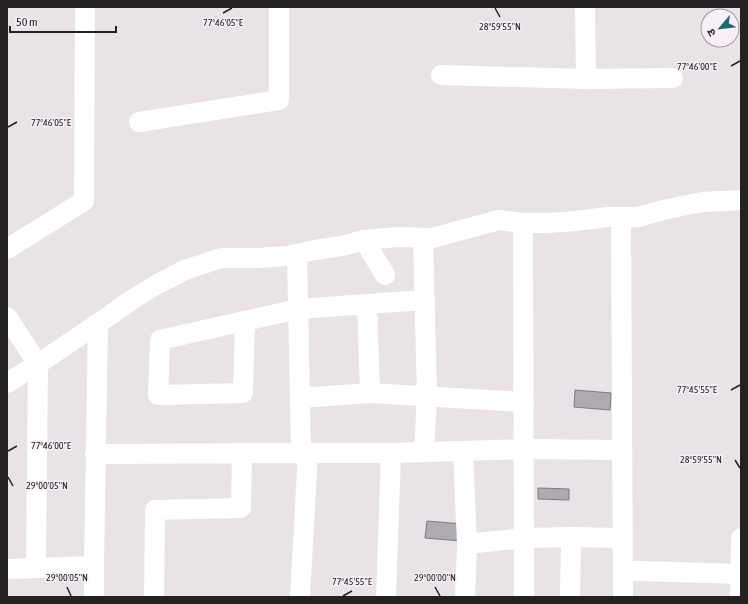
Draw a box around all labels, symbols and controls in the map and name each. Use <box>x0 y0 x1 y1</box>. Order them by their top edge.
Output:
scale bar <box>10 8 116 34</box>
north arrow <box>700 8 740 48</box>
text: 50 m <box>16 15 38 29</box>
text: 77°46'05"E <box>203 17 244 28</box>
text: 28°59'55"N <box>479 21 521 32</box>
text: उ <box>704 27 718 38</box>
text: 77°46'00"E <box>677 61 718 72</box>
text: 77°46'05"E <box>31 117 72 128</box>
text: 77°45'55"E <box>677 384 718 395</box>
text: 77°46'00"E <box>31 440 72 451</box>
text: 28°59'55"N <box>680 454 722 465</box>
text: 29°00'05"N <box>26 480 68 491</box>
text: 29°00'05"N <box>46 572 88 583</box>
text: 29°00'00"N <box>414 572 456 583</box>
text: 77°45'55"E <box>332 576 373 587</box>

